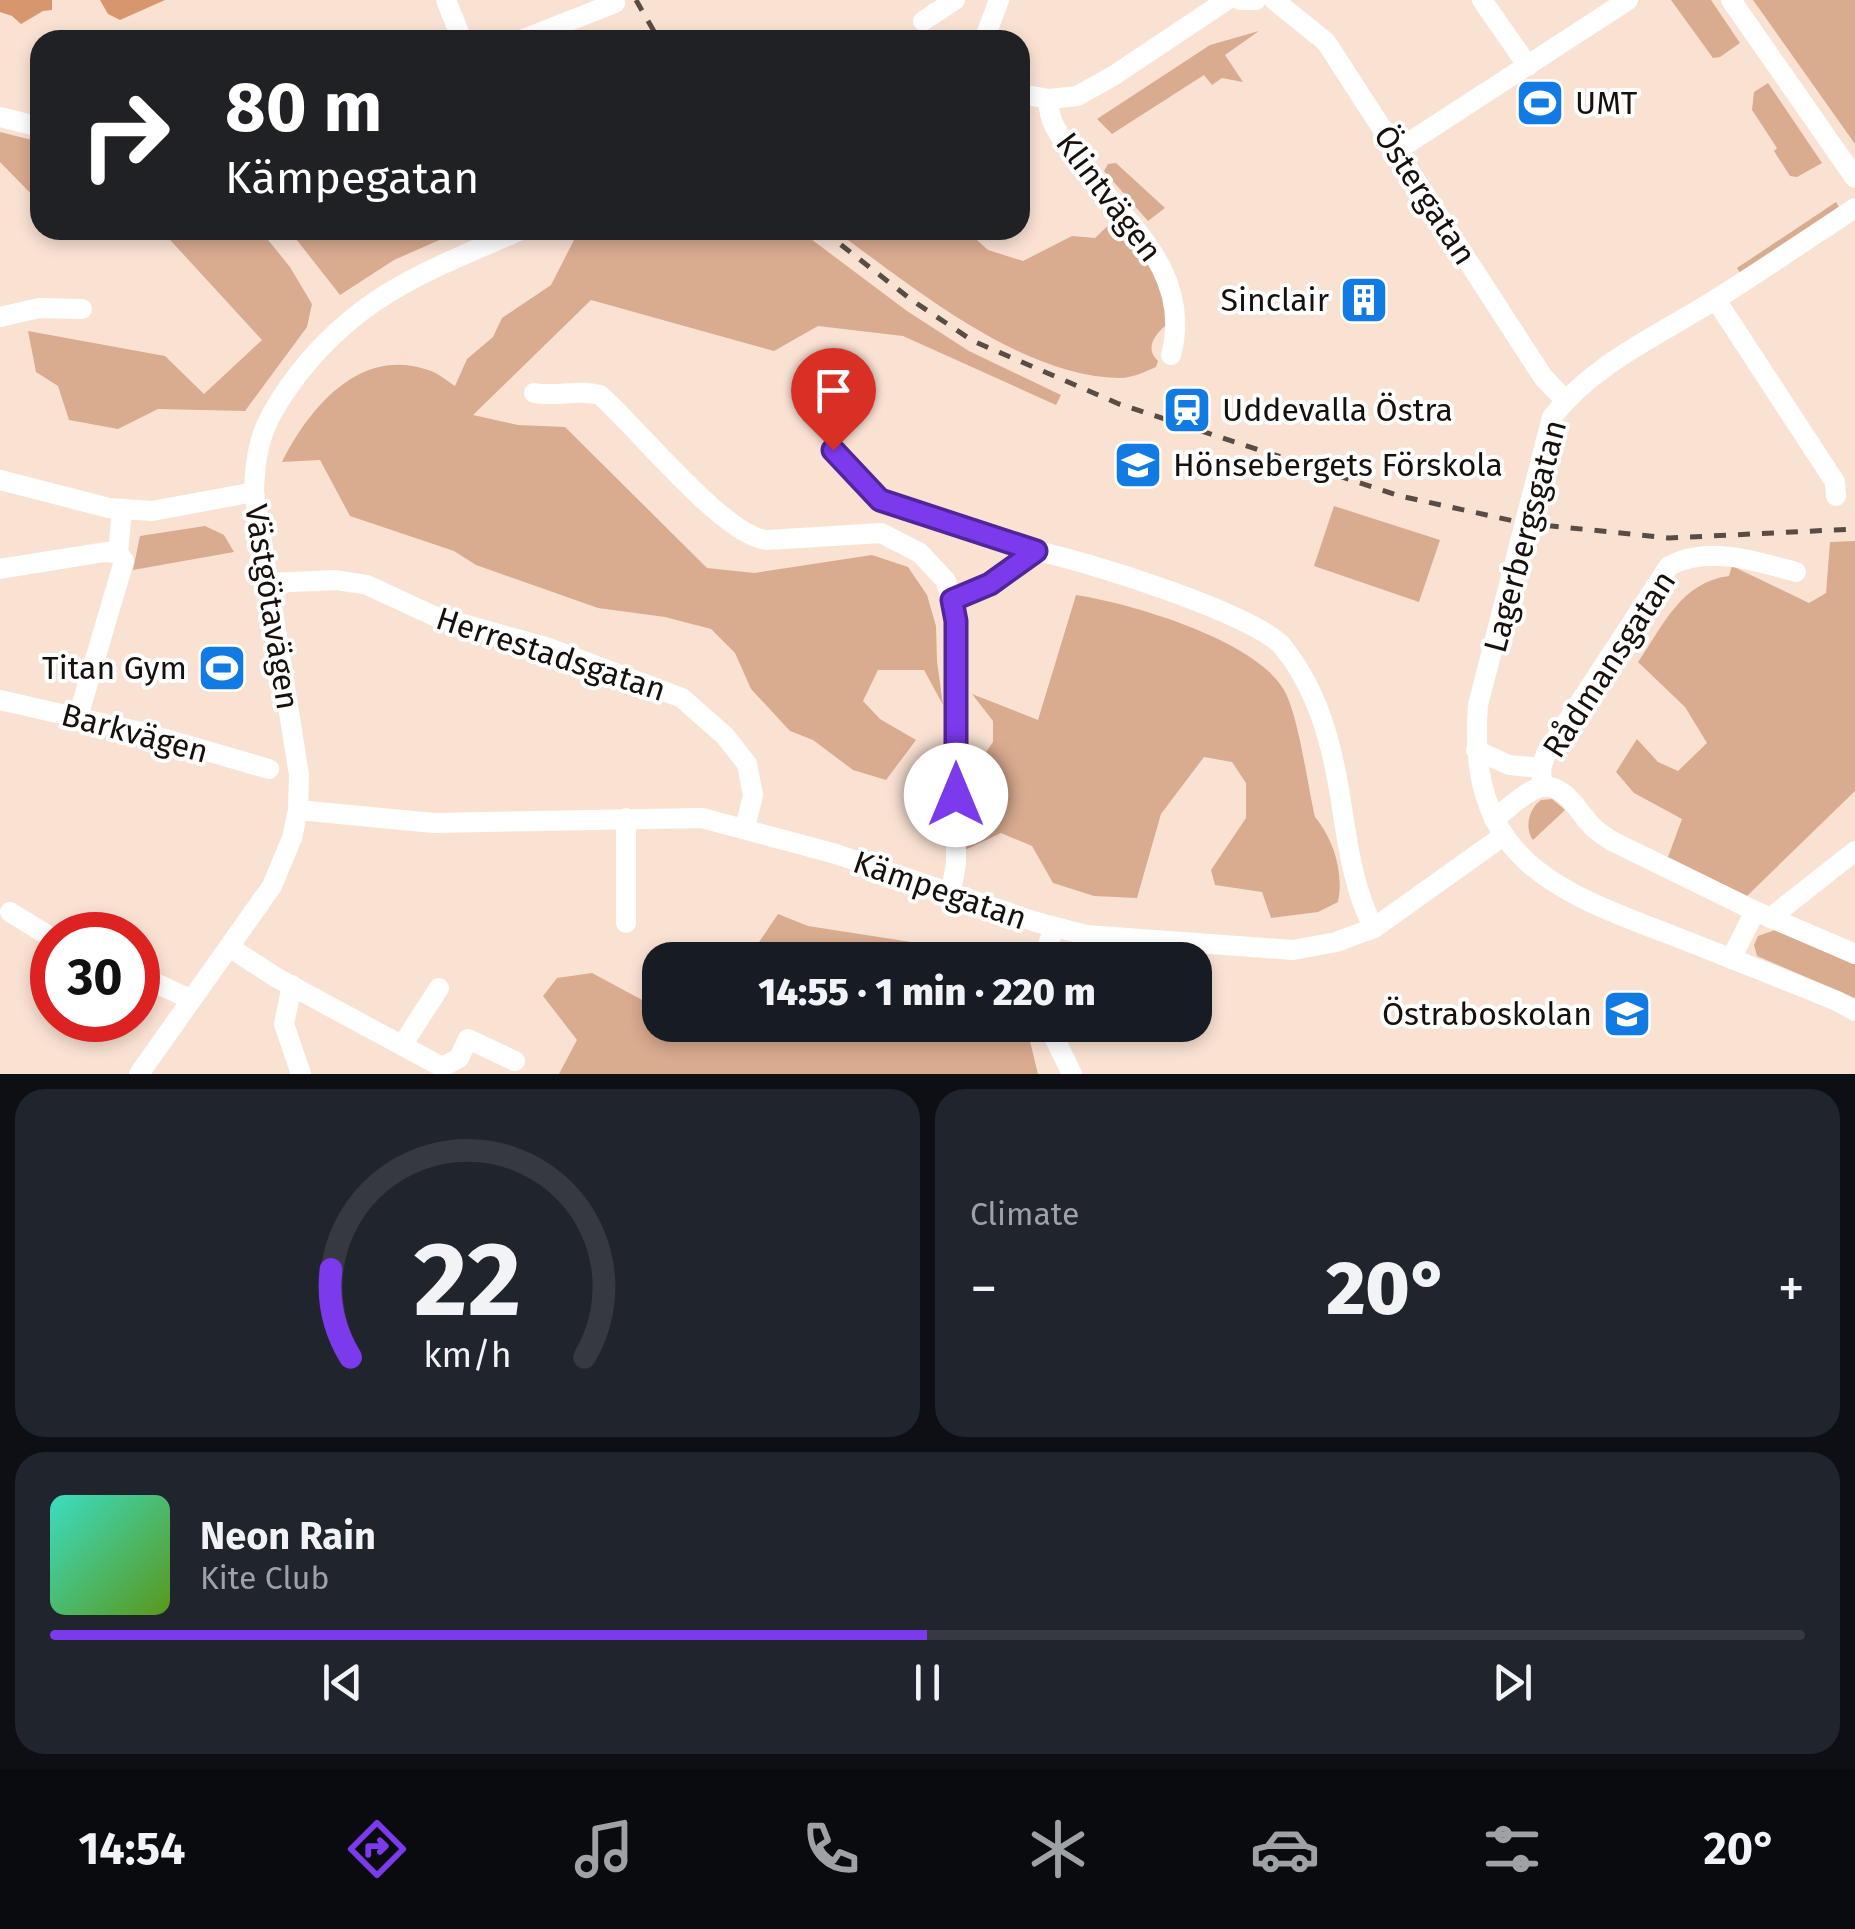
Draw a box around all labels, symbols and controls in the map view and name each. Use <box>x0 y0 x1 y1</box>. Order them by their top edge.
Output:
text: 80 m <box>225 66 382 150</box>
icon: right <box>60 70 190 200</box>
sports icon: UMT <box>1514 77 1566 129</box>
place label: UMT <box>1575 84 1638 122</box>
street label: Östergatan <box>1366 118 1484 272</box>
street label: Klintvägen <box>1048 125 1170 269</box>
text: Kämpegatan <box>225 151 479 205</box>
building icon: Sinclair <box>1338 274 1390 326</box>
place label: Sinclair <box>1220 281 1330 319</box>
pin <box>791 348 876 451</box>
icon: arrive <box>806 363 861 418</box>
station icon: Uddevalla Östra <box>1161 384 1213 436</box>
place label: Uddevalla Östra <box>1222 391 1453 429</box>
street label: Lagerbergsgatan <box>1476 416 1574 656</box>
school or university icon: Hönsebergets Förskola <box>1112 439 1164 491</box>
place label: Hönsebergets Förskola <box>1173 446 1503 484</box>
street label: Västgötavägen <box>237 502 307 712</box>
street label: Rådmansgatan <box>1535 563 1683 765</box>
street label: Herrestadsgatan <box>431 599 671 709</box>
sports icon: Titan Gym <box>196 642 248 694</box>
place label: Titan Gym <box>42 649 187 687</box>
street label: Barkvägen <box>58 695 212 771</box>
position arrow <box>904 743 1008 847</box>
street label: Kämpegatan <box>848 843 1032 937</box>
speed limit sign: 30 <box>30 912 160 1042</box>
text: 14:55 · 1 min · 220 m <box>758 969 1096 1015</box>
school or university icon: Östraboskolan <box>1601 988 1653 1040</box>
place label: Östraboskolan <box>1382 995 1592 1033</box>
text: Climate <box>970 1195 1079 1233</box>
text: 22 <box>414 1218 521 1343</box>
text: 20° <box>1326 1244 1449 1334</box>
text: − <box>970 1256 998 1322</box>
text: + <box>1778 1256 1805 1322</box>
text: km/h <box>423 1334 512 1376</box>
text: Neon Rain <box>200 1513 376 1559</box>
text: Kite Club <box>200 1559 329 1597</box>
icon: previous <box>315 1655 370 1710</box>
icon: pause <box>900 1655 955 1710</box>
icon: next <box>1485 1655 1540 1710</box>
icon: directions <box>342 1814 412 1884</box>
icon: music <box>569 1814 639 1884</box>
icon: phone <box>796 1814 866 1884</box>
icon: climate <box>1023 1814 1093 1884</box>
icon: car <box>1250 1814 1320 1884</box>
icon: filters <box>1477 1814 1547 1884</box>
text: 14:54 <box>78 1822 185 1876</box>
text: 20° <box>1703 1822 1777 1876</box>

